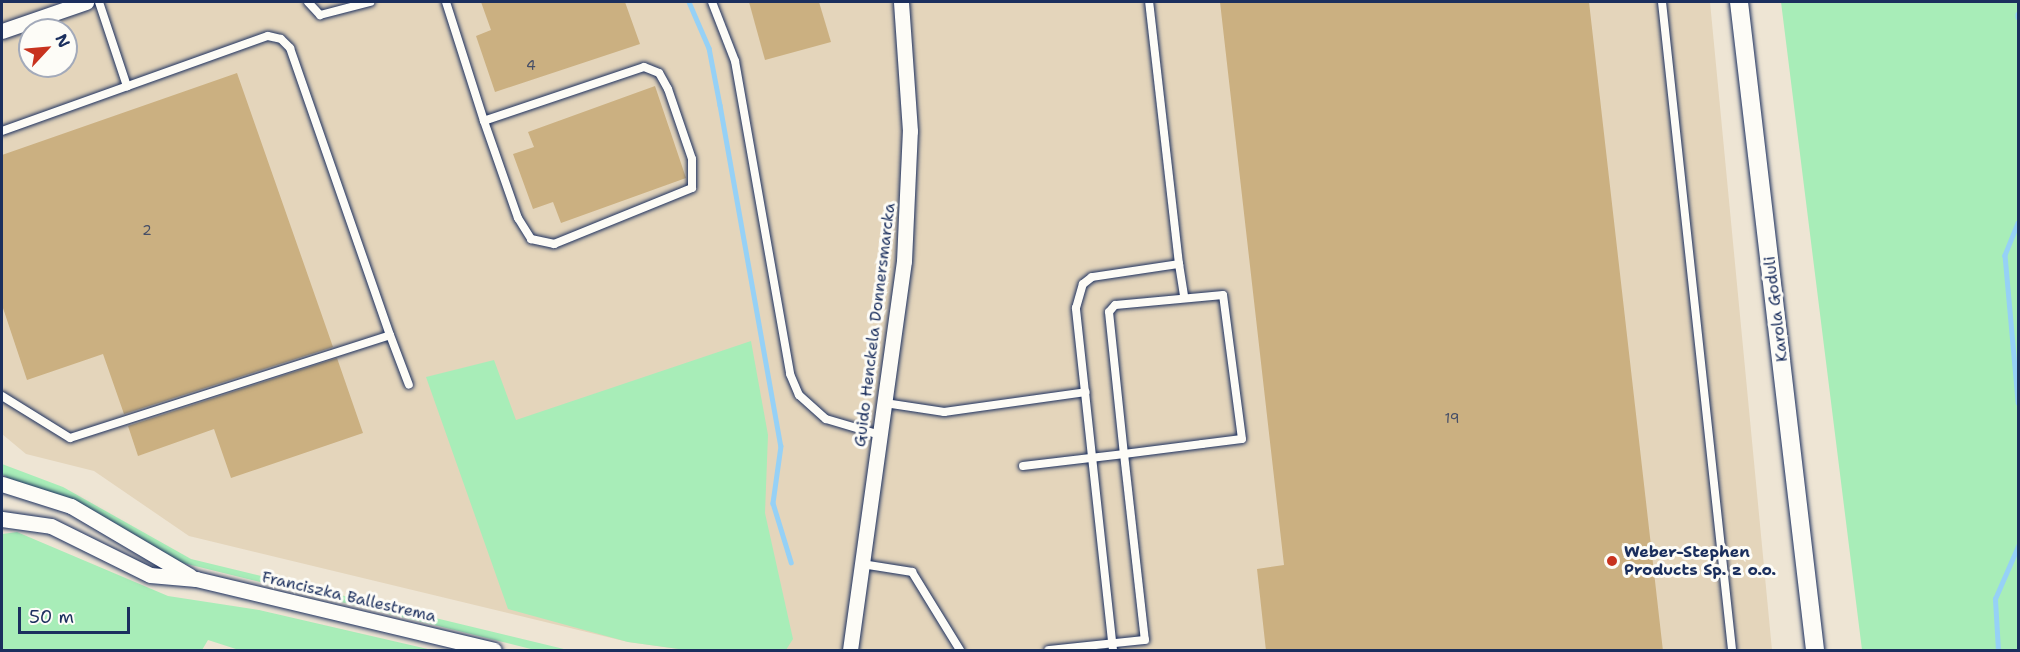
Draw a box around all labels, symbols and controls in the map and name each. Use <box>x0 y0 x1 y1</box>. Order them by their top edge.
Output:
north arrow <box>18 18 78 78</box>
text: N <box>51 30 75 51</box>
house number: 4 <box>526 57 536 73</box>
street label: Guido Henckela Donnersmarcka <box>850 202 900 448</box>
house number: 2 <box>142 222 152 238</box>
street label: Karola Goduli <box>1760 255 1792 363</box>
house number: 19 <box>1444 410 1460 426</box>
place label: Weber-Stephen Products Sp. z o.o. <box>1624 542 1776 580</box>
marker: Weber-Stephen Products Sp. z o.o. <box>1605 554 1619 568</box>
street label: Franciszka Ballestrema <box>260 568 438 626</box>
scale bar <box>21 595 134 633</box>
text: 50 m <box>29 605 74 629</box>

